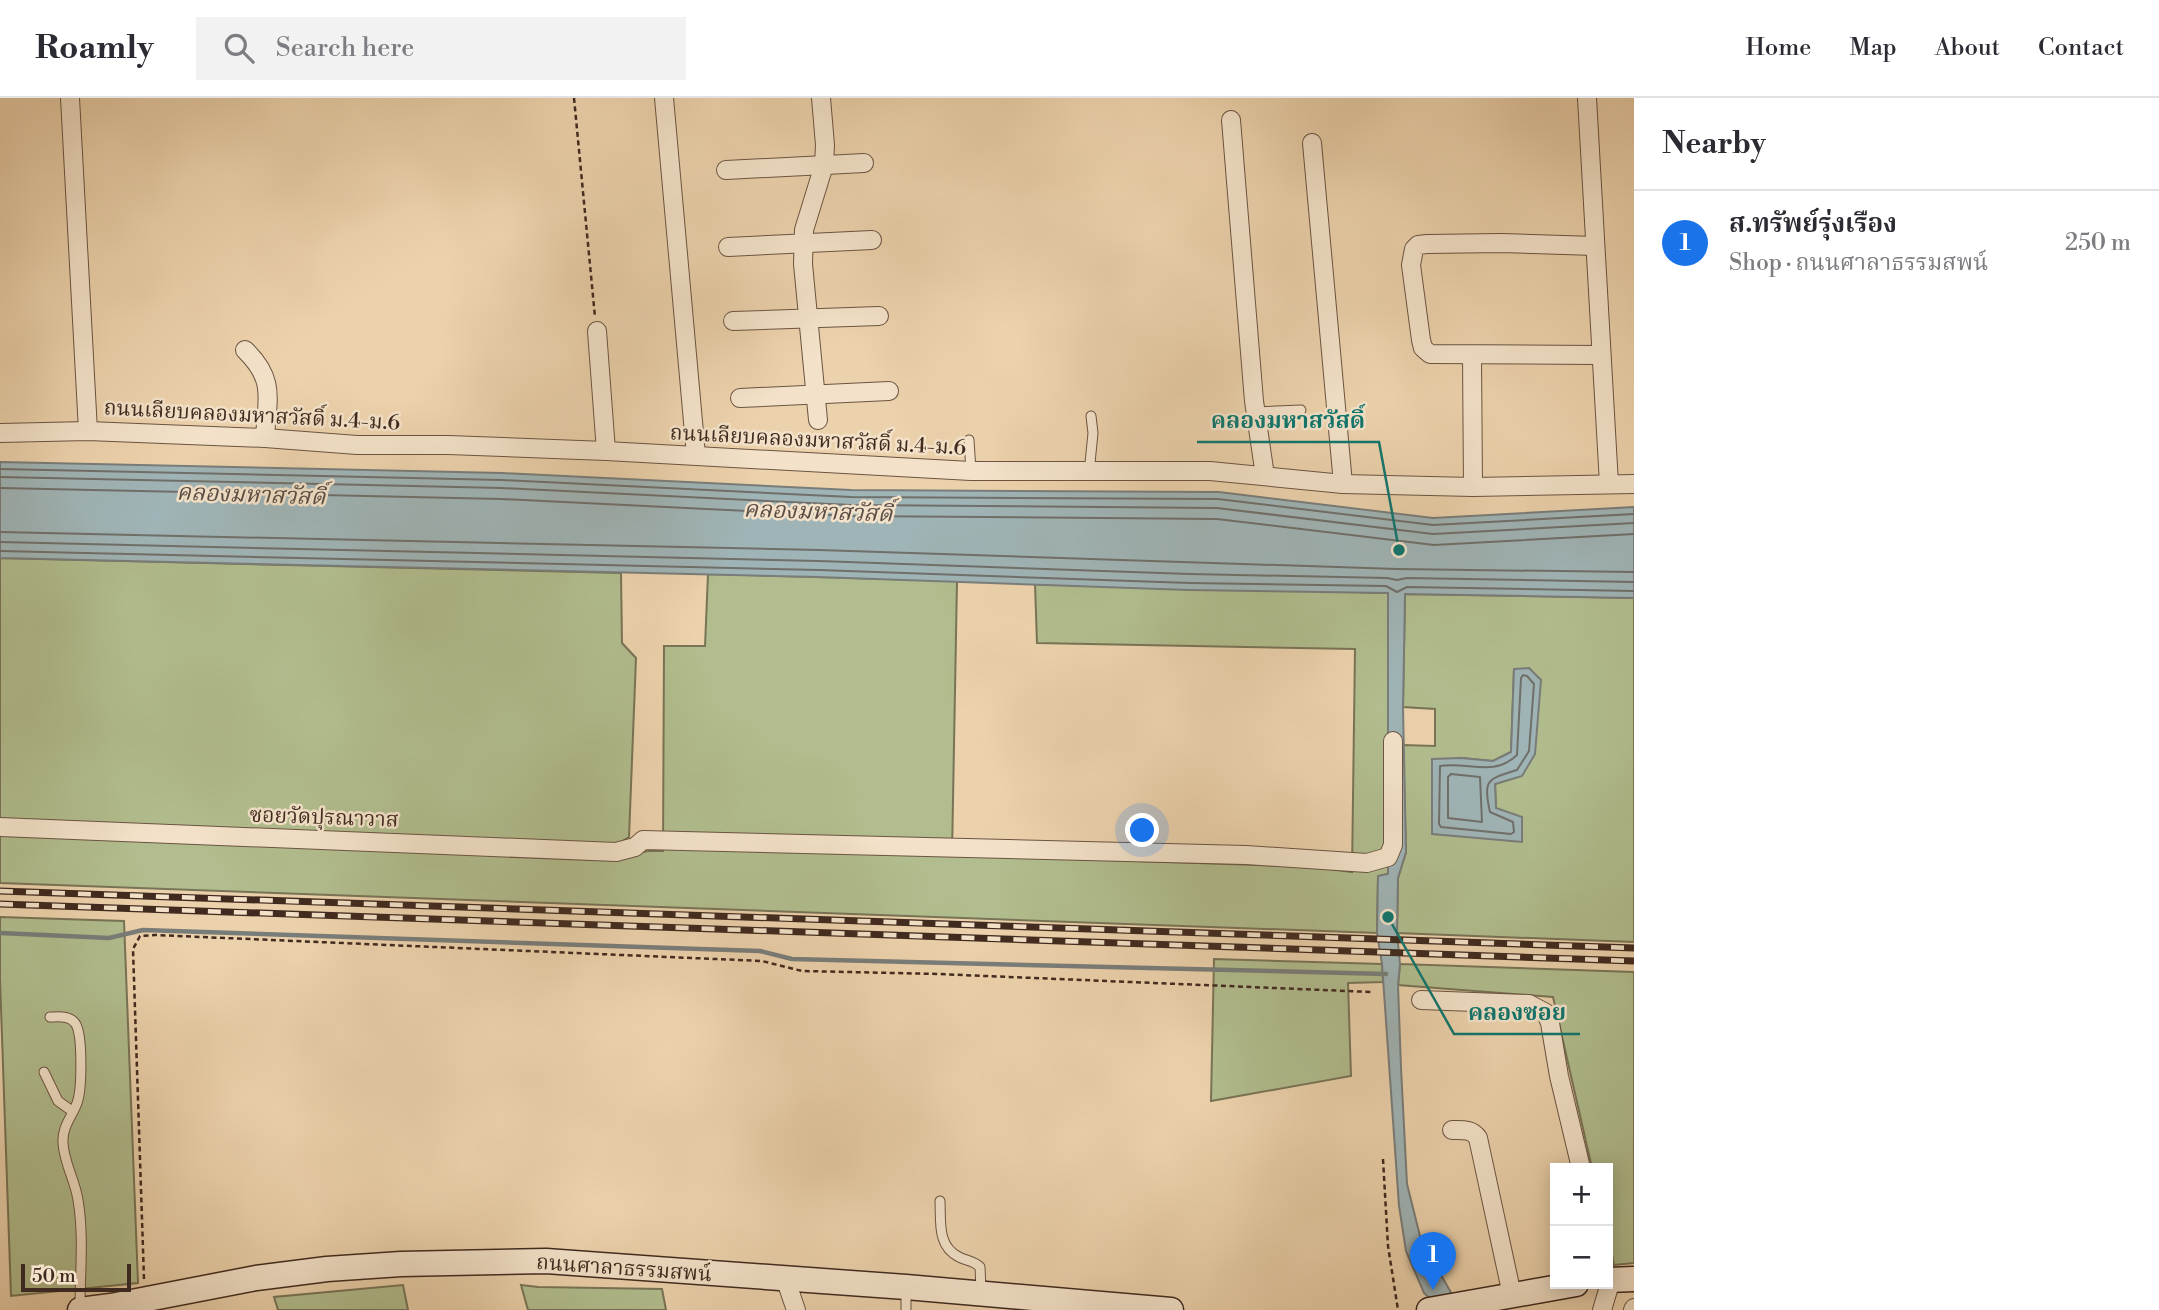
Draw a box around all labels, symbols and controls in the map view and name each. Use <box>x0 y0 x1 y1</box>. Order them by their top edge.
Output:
search box <box>196 17 686 80</box>
text: Roamly <box>35 28 154 69</box>
icon: search <box>220 29 258 67</box>
text: Search here <box>276 32 414 64</box>
text: Home <box>1746 33 1811 63</box>
text: Map <box>1849 33 1897 63</box>
text: About <box>1935 33 2000 63</box>
text: Contact <box>2038 33 2124 63</box>
text: Nearby <box>1662 125 1766 163</box>
text: ส.ทรัพย์รุ่งเรือง <box>1729 208 1897 240</box>
text: 1 <box>1679 229 1691 257</box>
text: 250 m <box>2065 229 2131 257</box>
text: Shop · ถนนศาลาธรรมสพน์ <box>1729 249 1988 277</box>
street label: ถนนเลียบคลองมหาสวัสดิ์ ม.4-ม.6 <box>103 392 401 437</box>
callout: คลองมหาสวัสดิ์ <box>1197 398 1379 442</box>
text: คลองมหาสวัสดิ์ <box>1211 403 1366 435</box>
street label: ถนนเลียบคลองมหาสวัสดิ์ ม.4-ม.6 <box>669 417 967 462</box>
water label: คลองมหาสวัสดิ์ <box>176 475 333 512</box>
water label: คลองมหาสวัสดิ์ <box>743 492 900 529</box>
street label: ซอยวัดปุรณาวาส <box>249 802 399 834</box>
your location <box>1125 813 1159 847</box>
callout: คลองซอย <box>1454 990 1580 1034</box>
text: คลองซอย <box>1468 999 1566 1027</box>
map controls <box>1550 1163 1613 1289</box>
button: + <box>1550 1163 1613 1226</box>
button: − <box>1550 1226 1613 1289</box>
pin: 1 <box>1410 1232 1456 1290</box>
street label: ถนนศาลาธรรมสพน์ <box>535 1249 713 1288</box>
scale bar <box>21 1261 131 1293</box>
text: 50 m <box>32 1264 76 1288</box>

